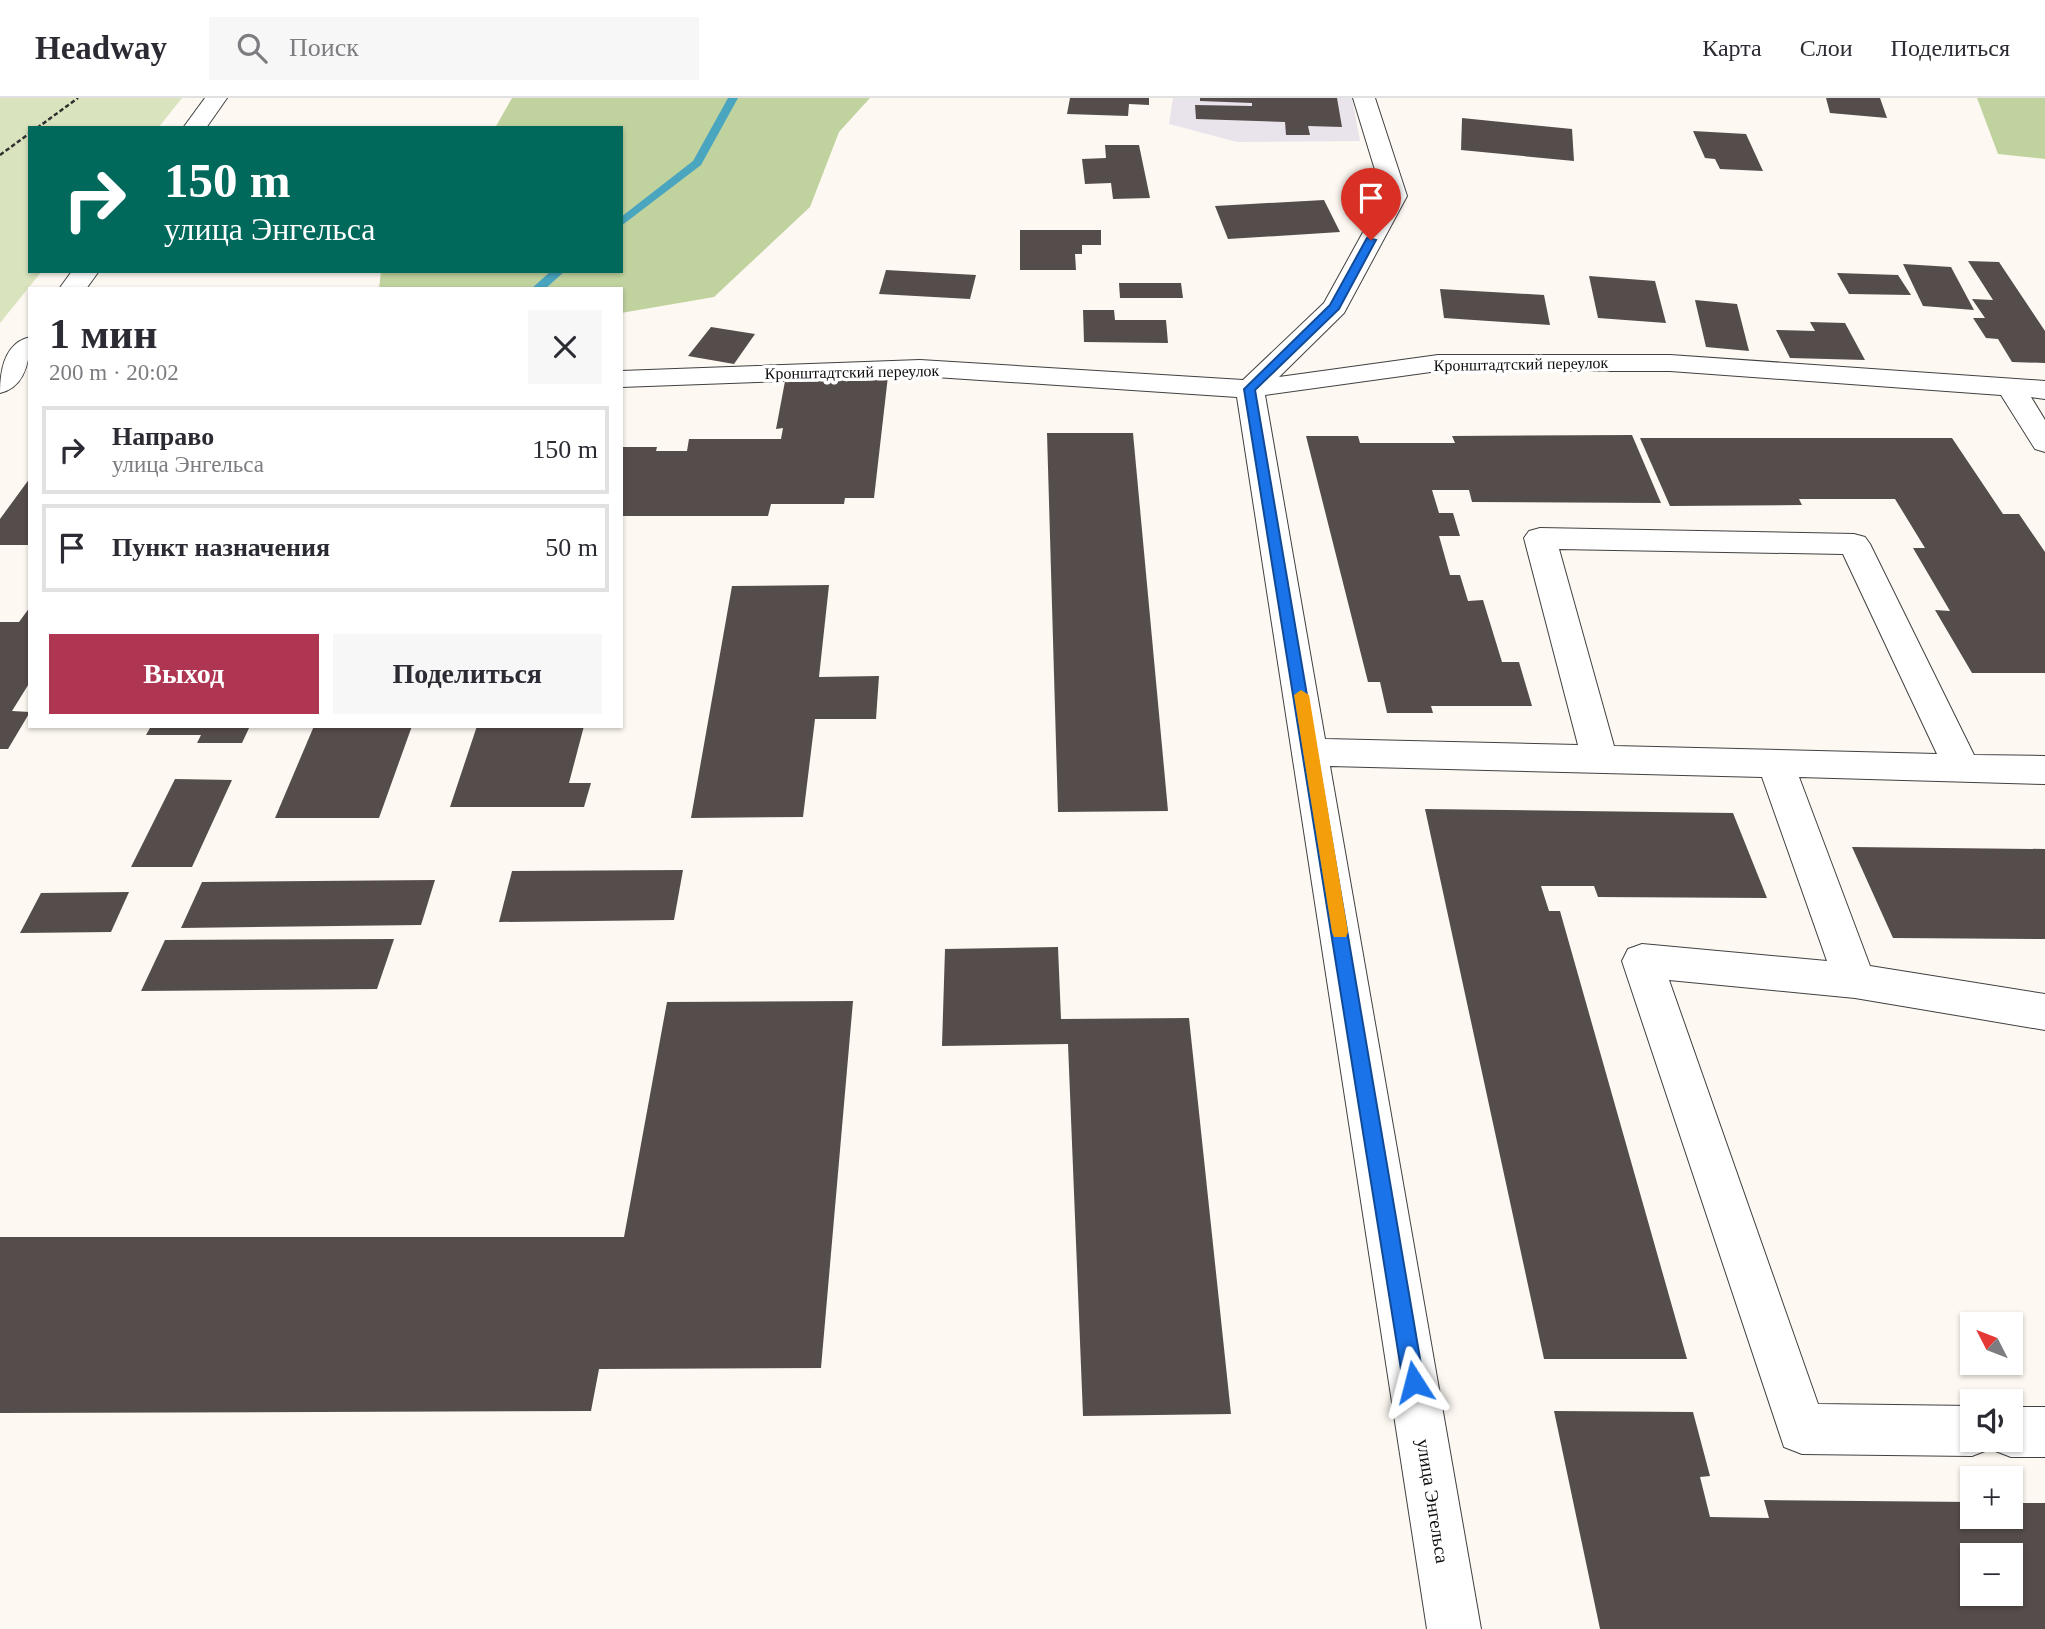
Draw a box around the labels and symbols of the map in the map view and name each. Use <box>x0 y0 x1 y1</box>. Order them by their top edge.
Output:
pin <box>1341 168 1401 240</box>
street label: Кронштадтский переулок <box>1434 354 1609 375</box>
street label: Кронштадтский переулок <box>765 362 940 383</box>
north arrow <box>1960 1312 2023 1376</box>
position arrow <box>1377 1345 1451 1419</box>
street label: улица Энгельса <box>1413 1437 1453 1565</box>

